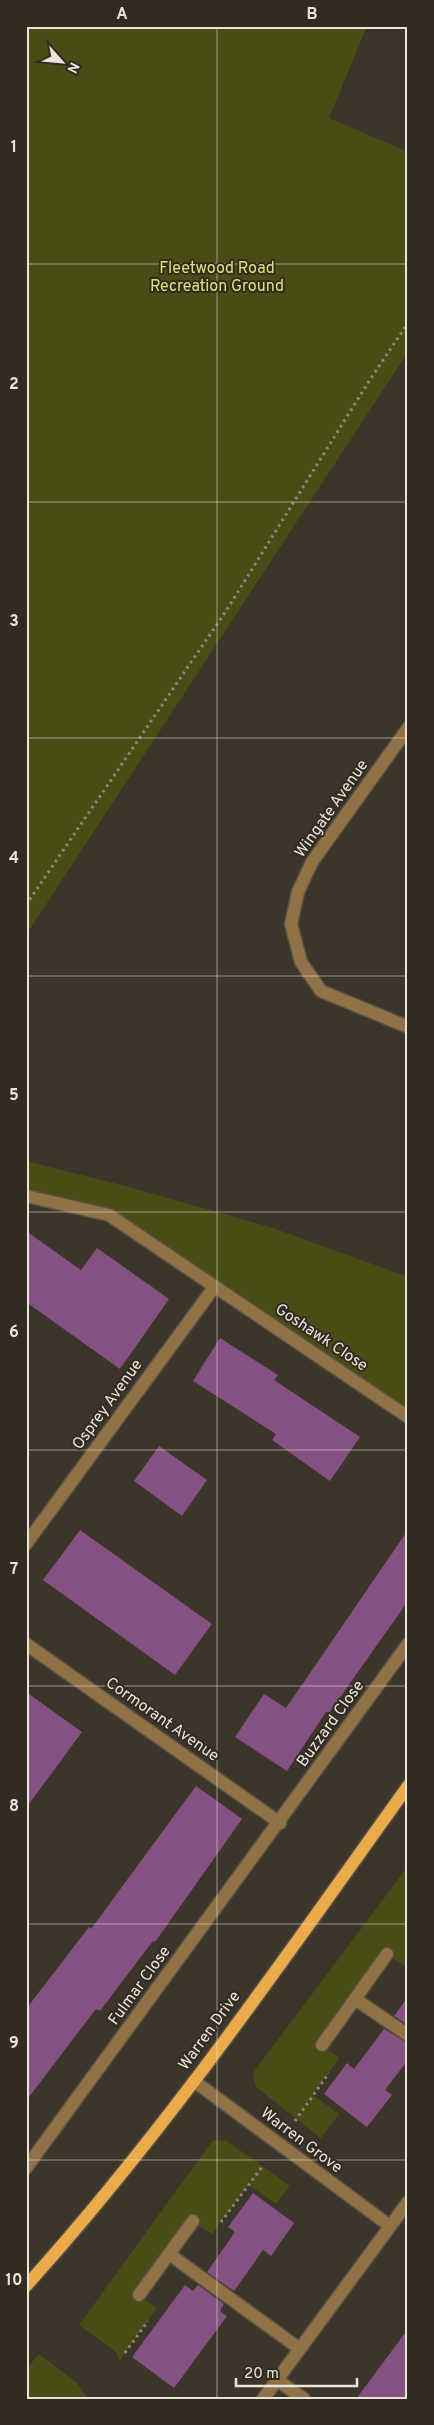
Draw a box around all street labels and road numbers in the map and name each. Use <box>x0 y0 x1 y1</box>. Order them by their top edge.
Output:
street label: Wingate Avenue <box>291 756 373 862</box>
street label: Goshawk Close <box>271 1300 371 1376</box>
street label: Osprey Avenue <box>68 1356 148 1454</box>
street label: Cormorant Avenue <box>101 1673 223 1767</box>
street label: Buzzard Close <box>293 1677 369 1771</box>
street label: Fulmar Close <box>105 1942 175 2030</box>
street label: Warren Drive <box>175 1987 245 2075</box>
street label: Warren Grove <box>256 2104 346 2178</box>

